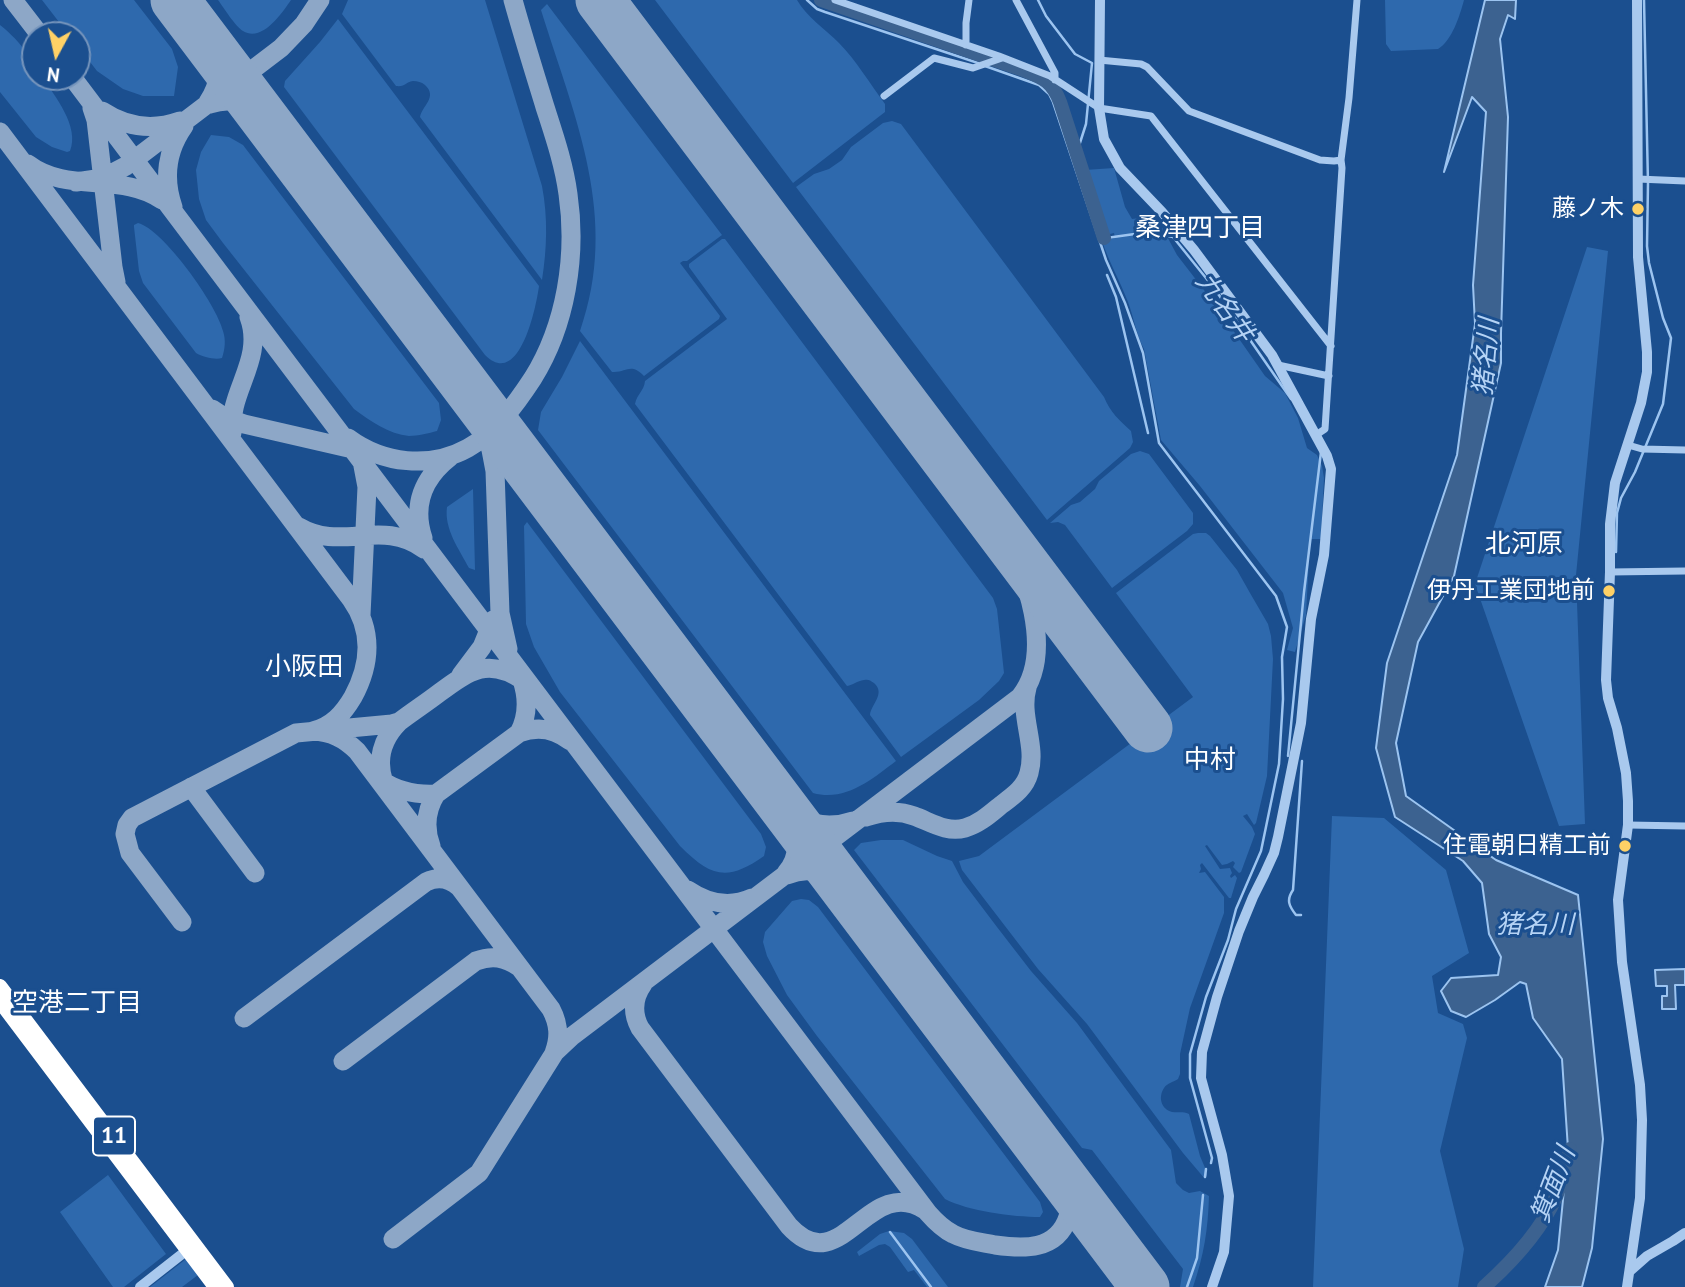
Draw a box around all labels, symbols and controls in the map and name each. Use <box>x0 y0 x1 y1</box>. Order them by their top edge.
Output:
north arrow <box>21 21 91 91</box>
text: N <box>46 62 61 88</box>
place label: 藤ノ木 <box>1552 195 1624 223</box>
marker: 藤ノ木 <box>1630 201 1646 217</box>
district label: 桑津四丁目 <box>1135 213 1265 245</box>
water label: 九名井 <box>1188 267 1260 349</box>
water label: 猪名川 <box>1468 317 1506 397</box>
district label: 北河原 <box>1485 529 1563 561</box>
place label: 伊丹工業団地前 <box>1427 577 1595 605</box>
marker: 伊丹工業団地前 <box>1601 583 1617 599</box>
district label: 小阪田 <box>265 652 343 684</box>
district label: 中村 <box>1184 745 1236 777</box>
place label: 住電朝日精工前 <box>1443 832 1611 860</box>
marker: 住電朝日精工前 <box>1617 838 1633 854</box>
water label: 猪名川 <box>1496 910 1574 942</box>
district label: 空港二丁目 <box>12 988 142 1020</box>
road number: 11 <box>93 1116 135 1156</box>
water label: 箕面川 <box>1525 1143 1583 1227</box>

